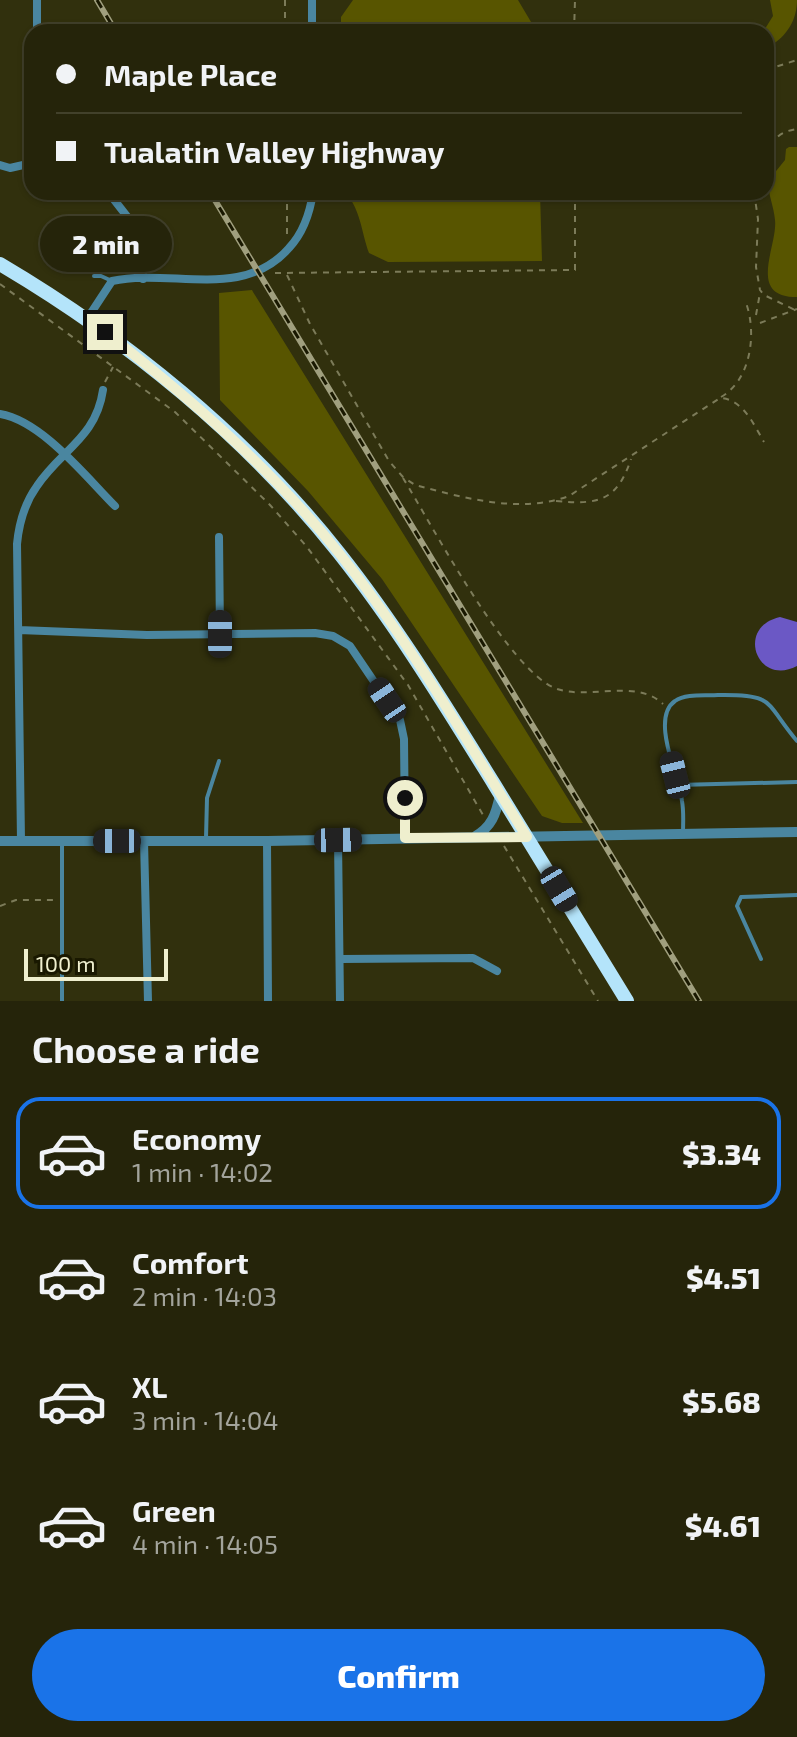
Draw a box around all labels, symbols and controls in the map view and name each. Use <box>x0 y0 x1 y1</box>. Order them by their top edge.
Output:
text: Maple Place <box>104 56 277 92</box>
text: Tualatin Valley Highway <box>104 133 444 169</box>
callout: 2 min <box>39 216 171 272</box>
text: 2 min <box>72 228 140 259</box>
route end <box>87 314 123 350</box>
car <box>208 610 232 658</box>
car <box>364 673 410 727</box>
car <box>658 749 692 801</box>
route start <box>387 780 423 816</box>
car <box>314 828 362 852</box>
car <box>93 829 141 853</box>
car <box>536 862 582 916</box>
scale bar <box>24 945 168 981</box>
text: 100 m <box>36 950 95 976</box>
text: Choose a ride <box>32 1027 260 1070</box>
icon: car <box>36 1117 108 1189</box>
text: Economy <box>132 1120 261 1156</box>
text: $3.34 <box>682 1135 761 1171</box>
text: 1 min · 14:02 <box>132 1156 273 1187</box>
icon: car <box>36 1241 108 1313</box>
text: Comfort <box>132 1244 249 1280</box>
text: $4.51 <box>686 1259 761 1295</box>
text: 2 min · 14:03 <box>132 1280 277 1311</box>
icon: car <box>36 1365 108 1437</box>
text: XL <box>132 1368 167 1404</box>
text: $5.68 <box>682 1383 761 1419</box>
text: 3 min · 14:04 <box>132 1404 278 1435</box>
icon: car <box>36 1489 108 1561</box>
text: Green <box>132 1492 216 1528</box>
text: $4.61 <box>685 1507 761 1543</box>
text: 4 min · 14:05 <box>132 1528 278 1559</box>
button: Confirm <box>32 1629 765 1721</box>

